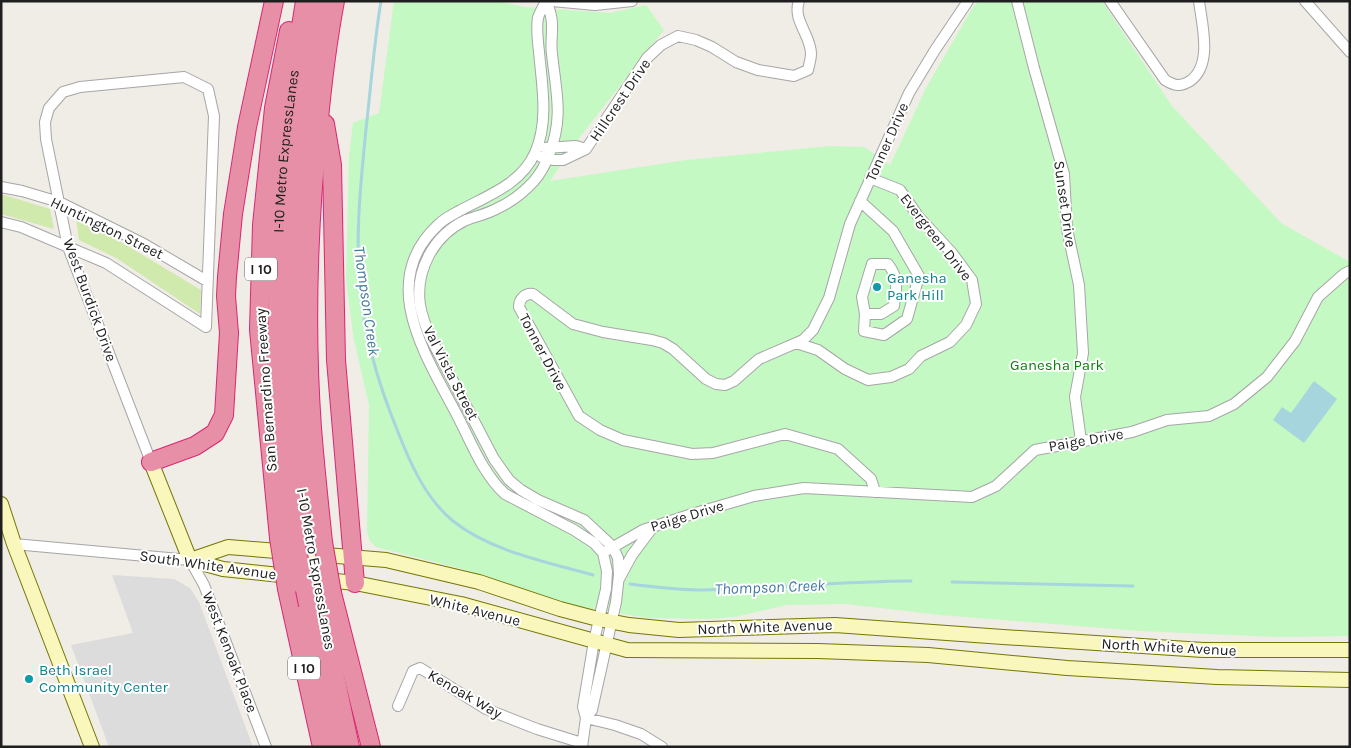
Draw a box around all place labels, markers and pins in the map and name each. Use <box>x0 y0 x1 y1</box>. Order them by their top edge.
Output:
place label: Ganesha Park Hill <box>887 269 947 304</box>
marker: Ganesha Park Hill <box>871 281 883 293</box>
place label: Beth Israel Community Center <box>39 661 169 696</box>
marker: Beth Israel Community Center <box>23 673 35 685</box>

